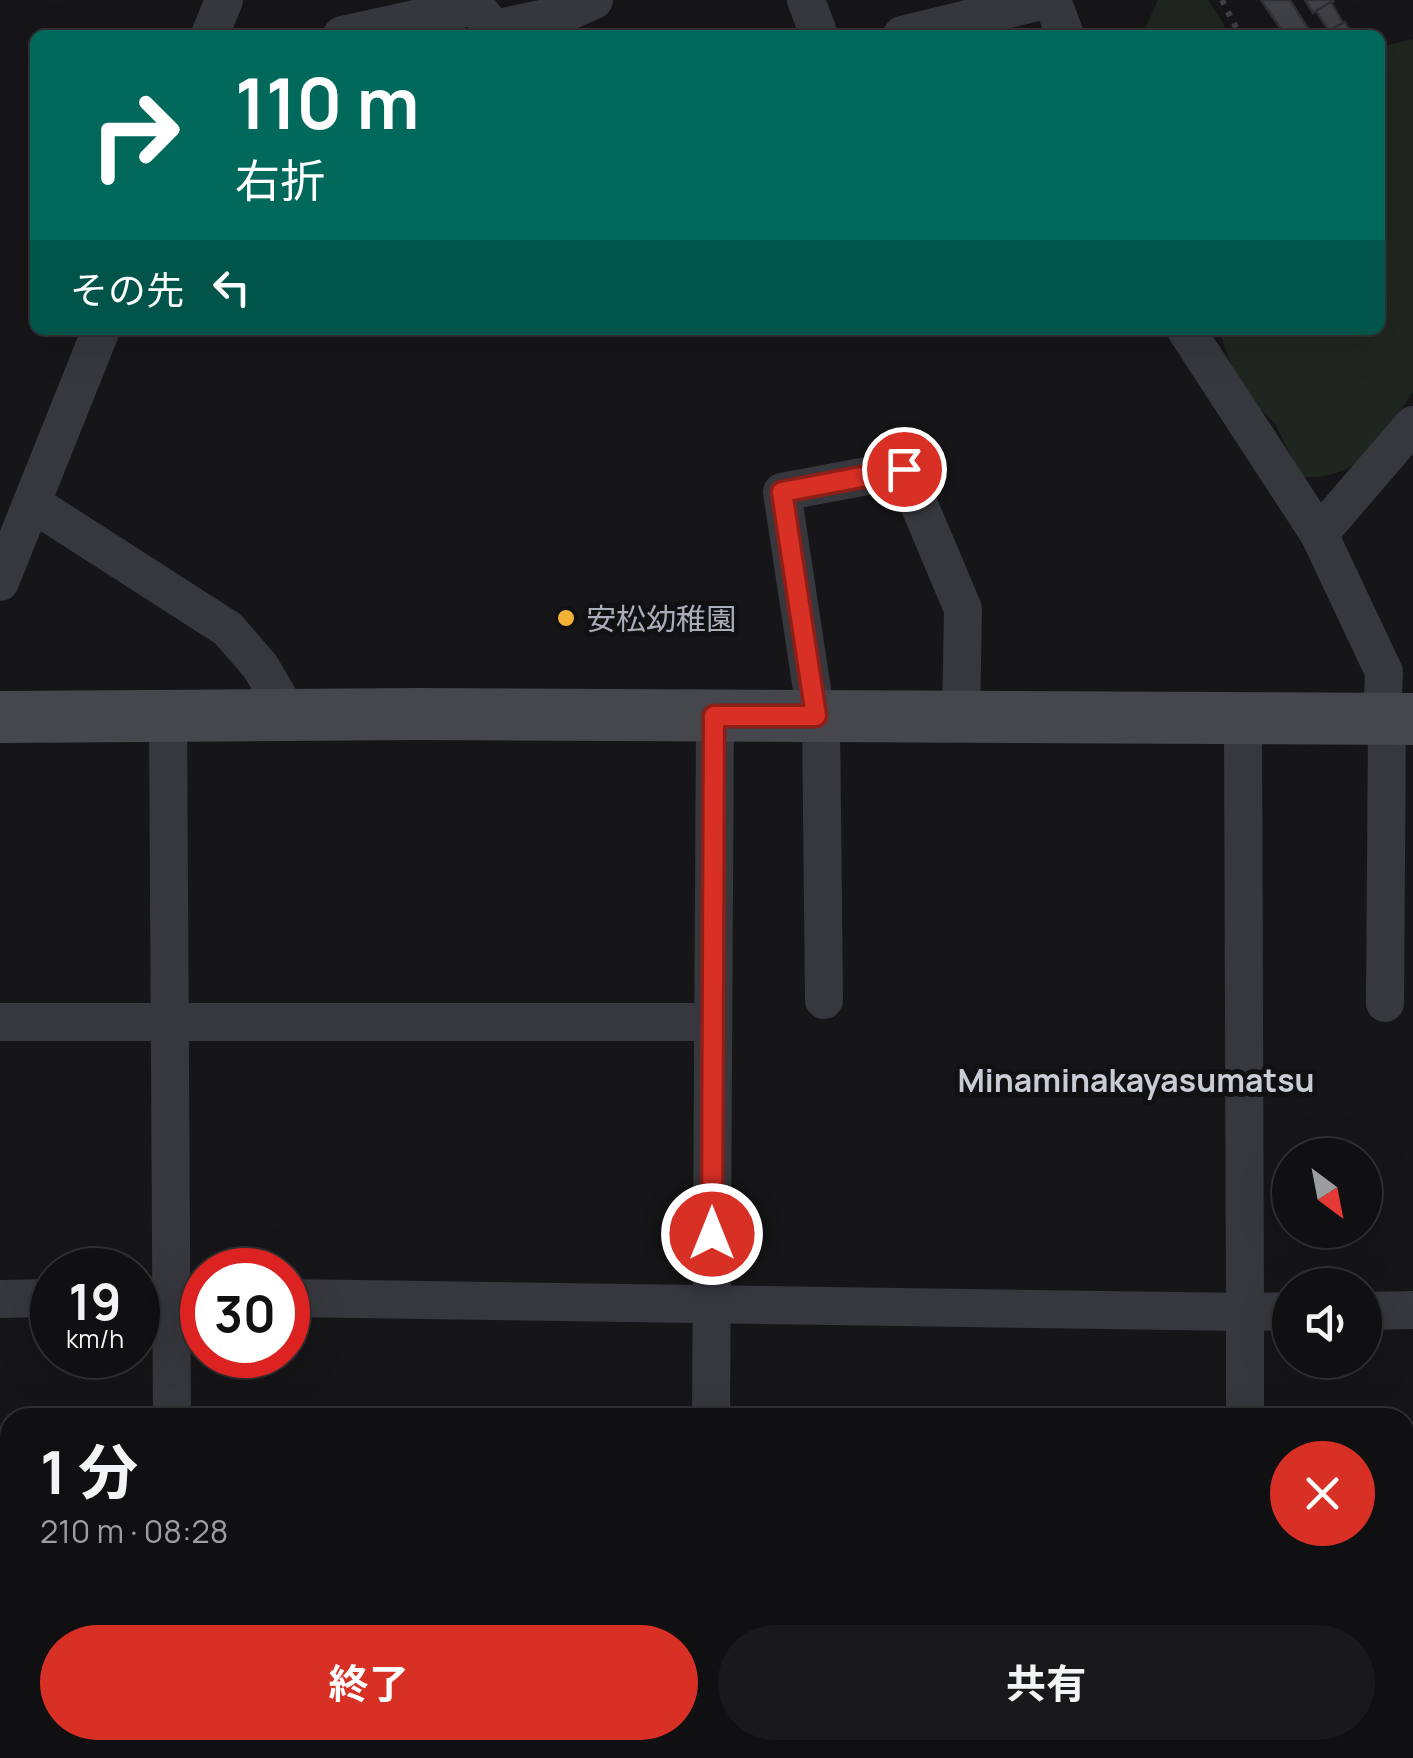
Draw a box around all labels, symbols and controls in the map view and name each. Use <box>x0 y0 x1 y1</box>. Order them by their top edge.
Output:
text: 110 m <box>235 54 419 150</box>
icon: right <box>70 70 200 200</box>
text: 右折 <box>235 149 325 211</box>
icon: left <box>204 260 259 315</box>
text: その先 <box>70 263 184 315</box>
pin <box>862 427 947 512</box>
icon: arrive <box>877 442 932 497</box>
place label: 安松幼稚園 <box>586 598 736 639</box>
marker: 安松幼稚園 <box>555 607 577 629</box>
district label: Minaminakayasumatsu <box>957 1058 1315 1102</box>
north arrow <box>1272 1138 1382 1248</box>
map controls <box>1272 1138 1382 1378</box>
position arrow <box>660 1182 764 1286</box>
speed limit sign: 30 <box>180 1248 310 1378</box>
text: 19 <box>69 1267 121 1335</box>
button: sound <box>1272 1268 1382 1378</box>
text: km/h <box>66 1321 124 1356</box>
text: 1 分 <box>40 1430 138 1512</box>
button: close <box>1270 1441 1375 1546</box>
text: 210 m · 08:28 <box>40 1509 228 1553</box>
button: 終了 <box>40 1625 698 1740</box>
button: 共有 <box>718 1625 1375 1740</box>

